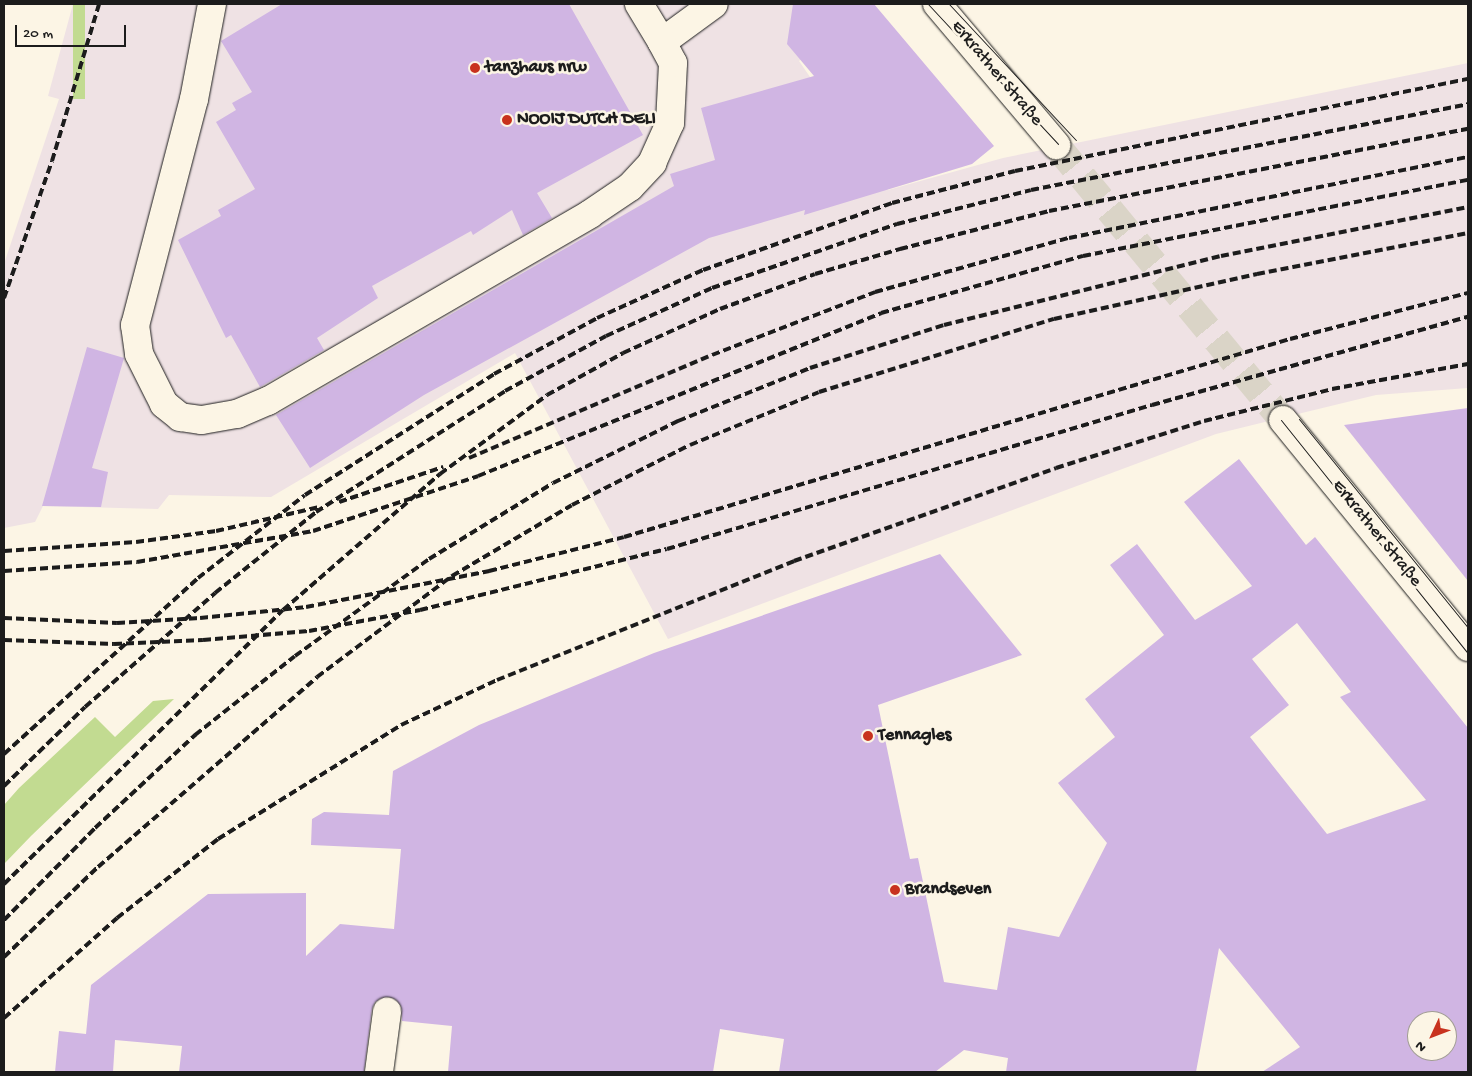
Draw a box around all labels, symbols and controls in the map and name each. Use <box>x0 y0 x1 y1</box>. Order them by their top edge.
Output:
scale bar <box>18 15 129 47</box>
street label: Erkrather Straße <box>946 17 1046 131</box>
text: 20 m <box>23 25 53 43</box>
place label: tanzhaus nrw <box>485 57 587 79</box>
marker: tanzhaus nrw <box>469 62 481 74</box>
place label: NOOIJ DUTCH DELI <box>517 109 656 131</box>
marker: NOOIJ DUTCH DELI <box>501 114 513 126</box>
street label: Erkrather Straße <box>1326 476 1426 592</box>
place label: Tennagles <box>878 725 951 747</box>
marker: Tennagles <box>862 730 874 742</box>
place label: Brandseven <box>905 879 991 901</box>
marker: Brandseven <box>889 884 901 896</box>
north arrow <box>1407 1011 1457 1061</box>
text: N <box>1412 1037 1431 1055</box>

